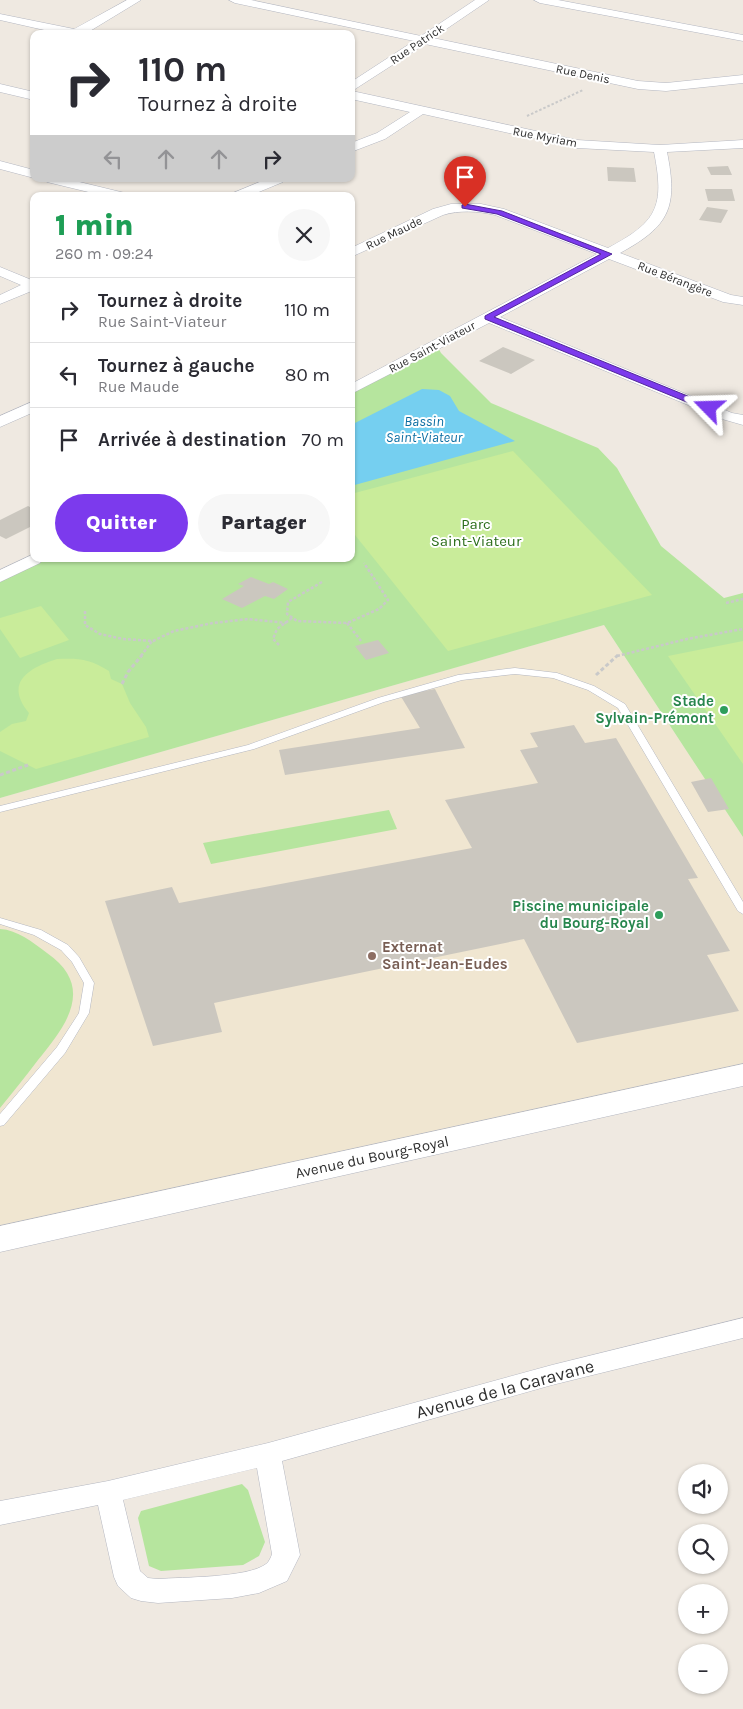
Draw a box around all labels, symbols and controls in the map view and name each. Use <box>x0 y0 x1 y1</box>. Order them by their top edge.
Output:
street label: Rue Patrick <box>387 21 447 67</box>
text: 110 m <box>138 49 227 90</box>
icon: right <box>55 50 120 115</box>
street label: Rue Denis <box>555 61 611 87</box>
text: Tournez à droite <box>138 91 297 117</box>
street label: Rue Myriam <box>512 124 578 150</box>
icon: left <box>99 145 127 173</box>
icon: ahead <box>152 145 180 173</box>
icon: ahead <box>205 145 233 173</box>
icon: right <box>258 145 286 173</box>
pin <box>444 156 486 207</box>
icon: arrive <box>451 163 479 191</box>
text: 1 min <box>55 207 134 243</box>
button: close <box>278 209 330 261</box>
street label: Rue Maude <box>364 213 424 253</box>
text: 260 m · 09:24 <box>55 244 153 263</box>
street label: Rue Bérangère <box>636 258 714 300</box>
text: Tournez à droite <box>98 290 242 312</box>
icon: right <box>55 296 83 324</box>
text: 110 m <box>284 299 330 321</box>
text: Rue Saint-Viateur <box>98 312 226 331</box>
street label: Rue Saint-Viateur <box>386 318 478 376</box>
text: Tournez à gauche <box>98 355 255 377</box>
icon: left <box>55 361 83 389</box>
text: 80 m <box>285 364 330 386</box>
text: Rue Maude <box>98 377 179 396</box>
position arrow <box>682 381 734 433</box>
water label: Bassin Saint-Viateur <box>386 413 464 446</box>
icon: arrive <box>55 426 83 454</box>
text: Arrivée à destination <box>98 429 287 451</box>
text: 70 m <box>302 429 344 451</box>
button: Quitter <box>55 494 188 552</box>
button: Partager <box>198 494 330 552</box>
park label: Parc Saint-Viateur <box>431 515 522 550</box>
place label: Stade Sylvain-Prémont <box>595 692 714 727</box>
marker: Stade Sylvain-Prémont <box>718 704 730 716</box>
place label: Piscine municipale du Bourg-Royal <box>512 897 649 932</box>
marker: Piscine municipale du Bourg-Royal <box>653 909 665 921</box>
place label: Externat Saint-Jean-Eudes <box>382 938 508 973</box>
marker: Externat Saint-Jean-Eudes <box>366 950 378 962</box>
street label: Avenue du Bourg-Royal <box>293 1132 451 1182</box>
street label: Avenue de la Caravane <box>414 1355 596 1423</box>
map controls <box>678 1464 728 1694</box>
button: sound <box>678 1464 728 1514</box>
button: search <box>678 1524 728 1574</box>
button: + <box>678 1584 728 1634</box>
button: − <box>678 1644 728 1694</box>

